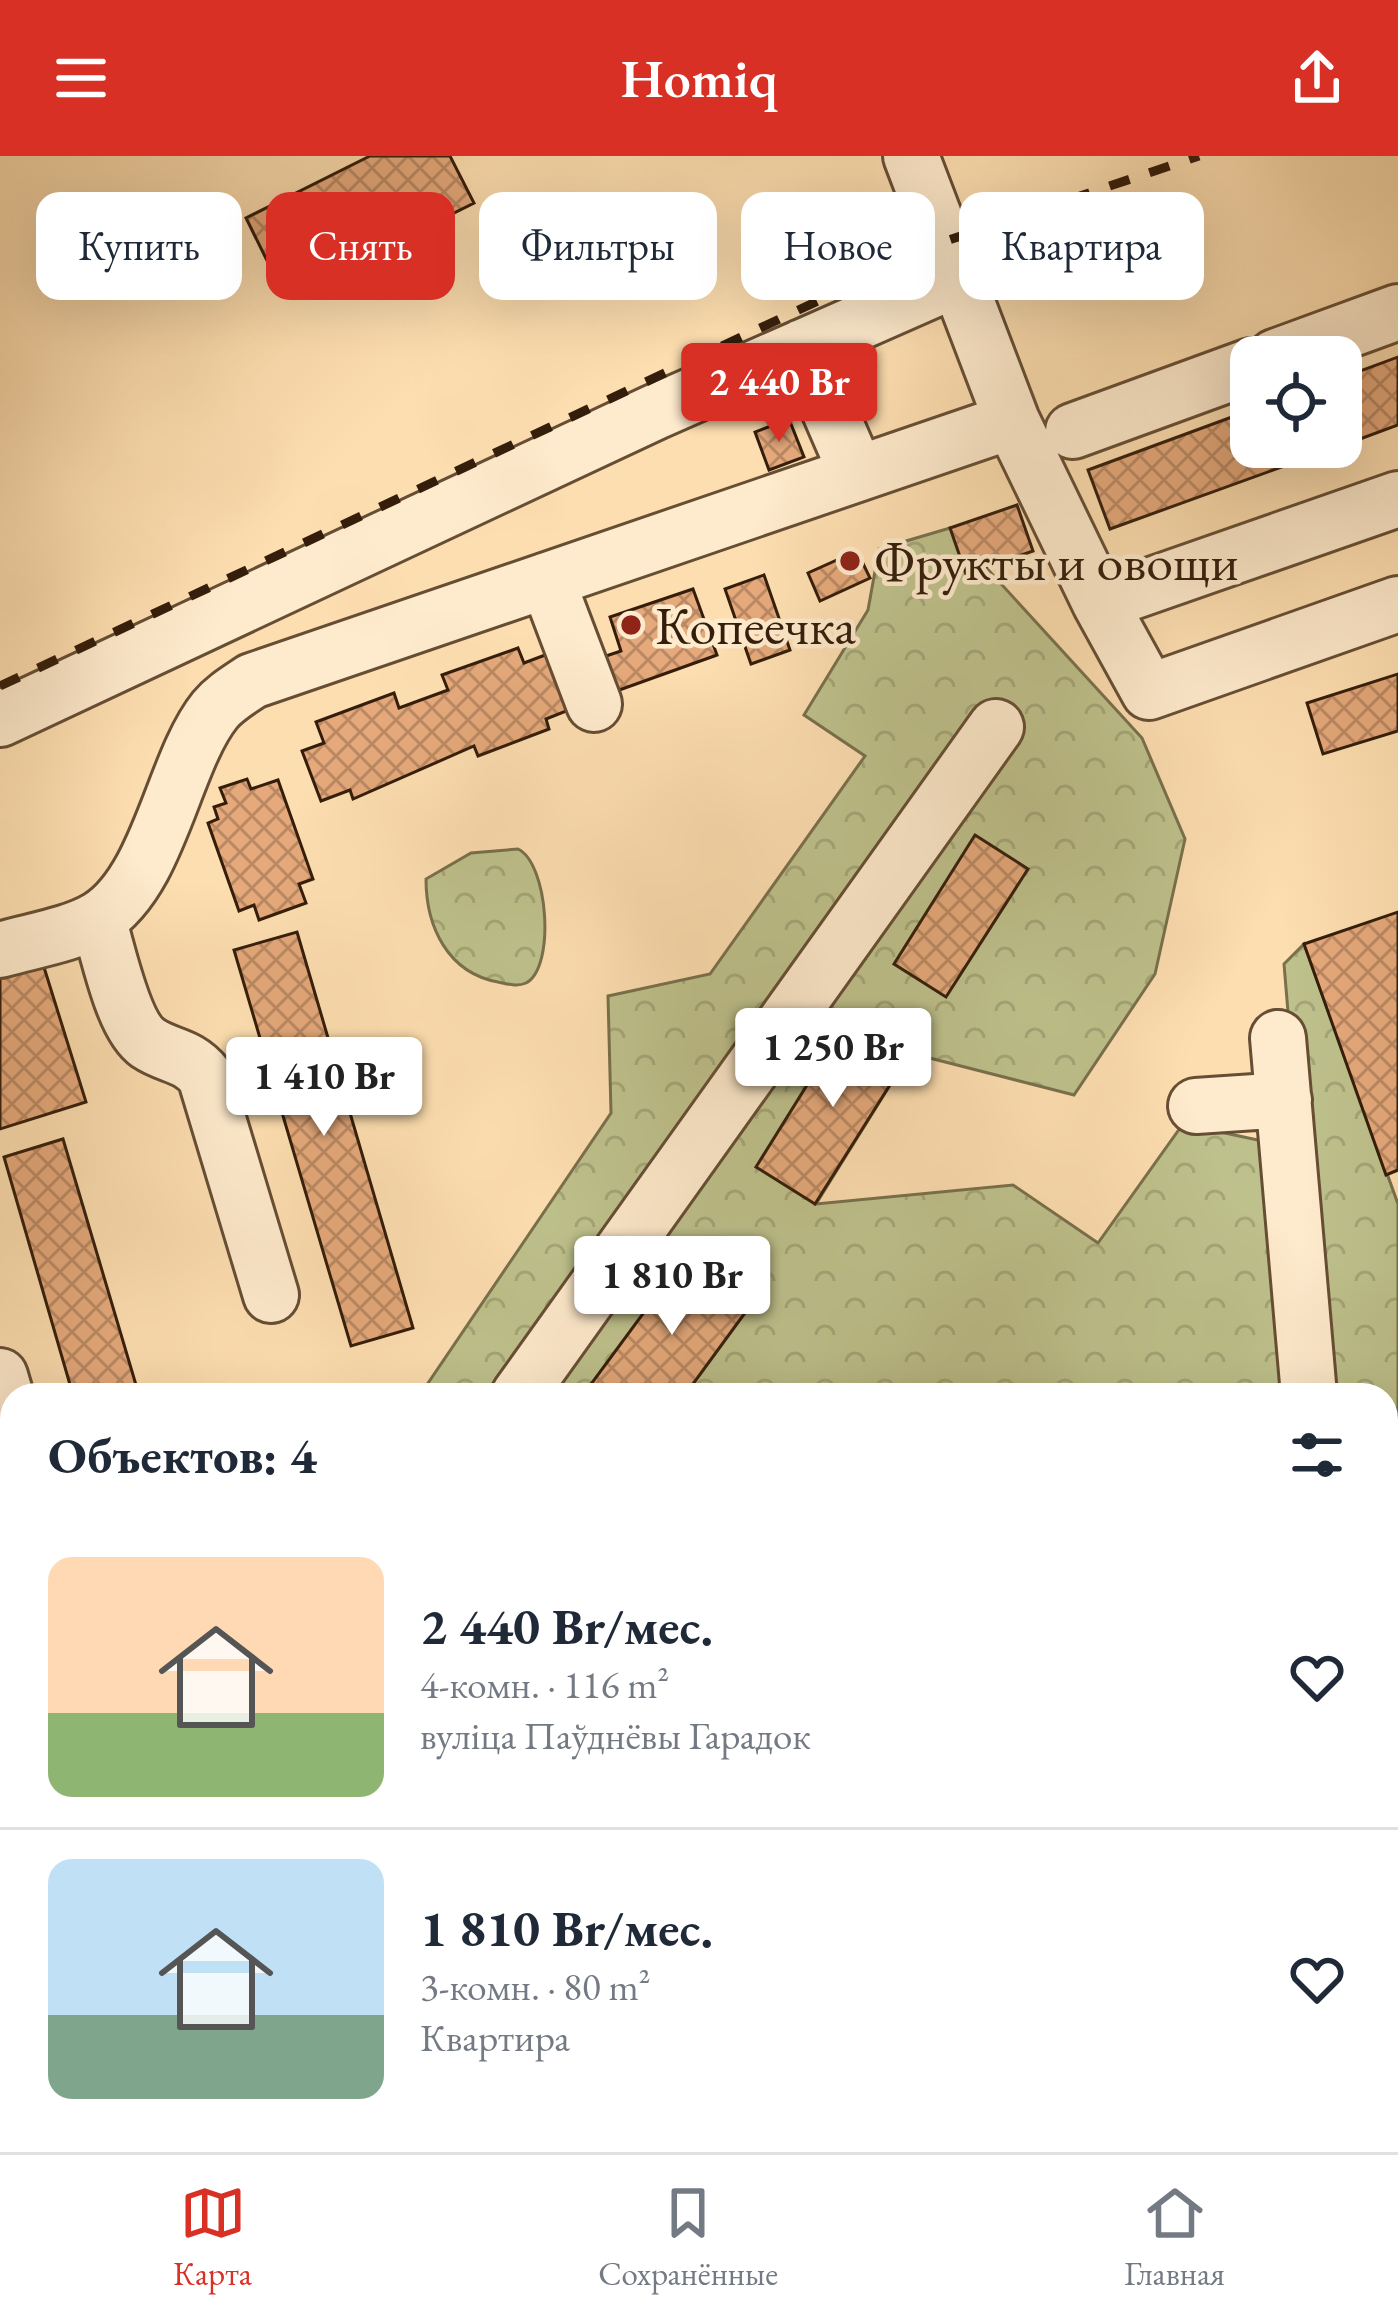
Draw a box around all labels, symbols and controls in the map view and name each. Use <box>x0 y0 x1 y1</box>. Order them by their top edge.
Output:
text: Homiq <box>620 43 778 113</box>
icon: menu <box>48 45 114 111</box>
icon: share <box>1284 45 1350 111</box>
chip: Купить <box>36 192 242 300</box>
chip: Снять <box>266 192 455 300</box>
chip: Фильтры <box>479 192 717 300</box>
chip: Новое <box>741 192 935 300</box>
chip: Квартира <box>959 192 1204 300</box>
map controls <box>1230 336 1362 468</box>
button: locate <box>1230 336 1362 468</box>
pin: 2 440 Br <box>655 343 903 445</box>
text: 2 440 Br <box>708 356 850 407</box>
place label: Фрукты и овощи <box>874 526 1239 596</box>
marker: Фрукты и овощи <box>837 548 863 574</box>
place label: Копеечка <box>655 590 856 660</box>
marker: Копеечка <box>618 612 644 638</box>
pin: 1 250 Br <box>709 1008 957 1110</box>
text: 1 250 Br <box>762 1021 904 1072</box>
pin: 1 410 Br <box>200 1037 448 1139</box>
text: 1 410 Br <box>253 1050 395 1101</box>
pin: 1 810 Br <box>548 1236 796 1338</box>
text: 1 810 Br <box>601 1249 743 1300</box>
text: Объектов: 4 <box>48 1422 317 1488</box>
icon: filters <box>1284 1422 1350 1488</box>
text: 2 440 Br/мес. <box>420 1593 713 1659</box>
icon: home <box>144 1605 288 1749</box>
icon: heart <box>1284 1644 1350 1710</box>
text: 4-комн. · 116 m² <box>420 1659 669 1710</box>
text: вуліца Паўднёвы Гарадок <box>420 1710 811 1761</box>
text: 1 810 Br/мес. <box>420 1895 713 1961</box>
icon: home <box>144 1907 288 2051</box>
icon: heart <box>1284 1946 1350 2012</box>
text: 3-комн. · 80 m² <box>420 1961 651 2012</box>
text: Квартира <box>420 2012 570 2063</box>
tab: Карта <box>173 2180 252 2295</box>
tab: Сохранённые <box>598 2180 778 2295</box>
tab: Главная <box>1124 2180 1225 2295</box>

